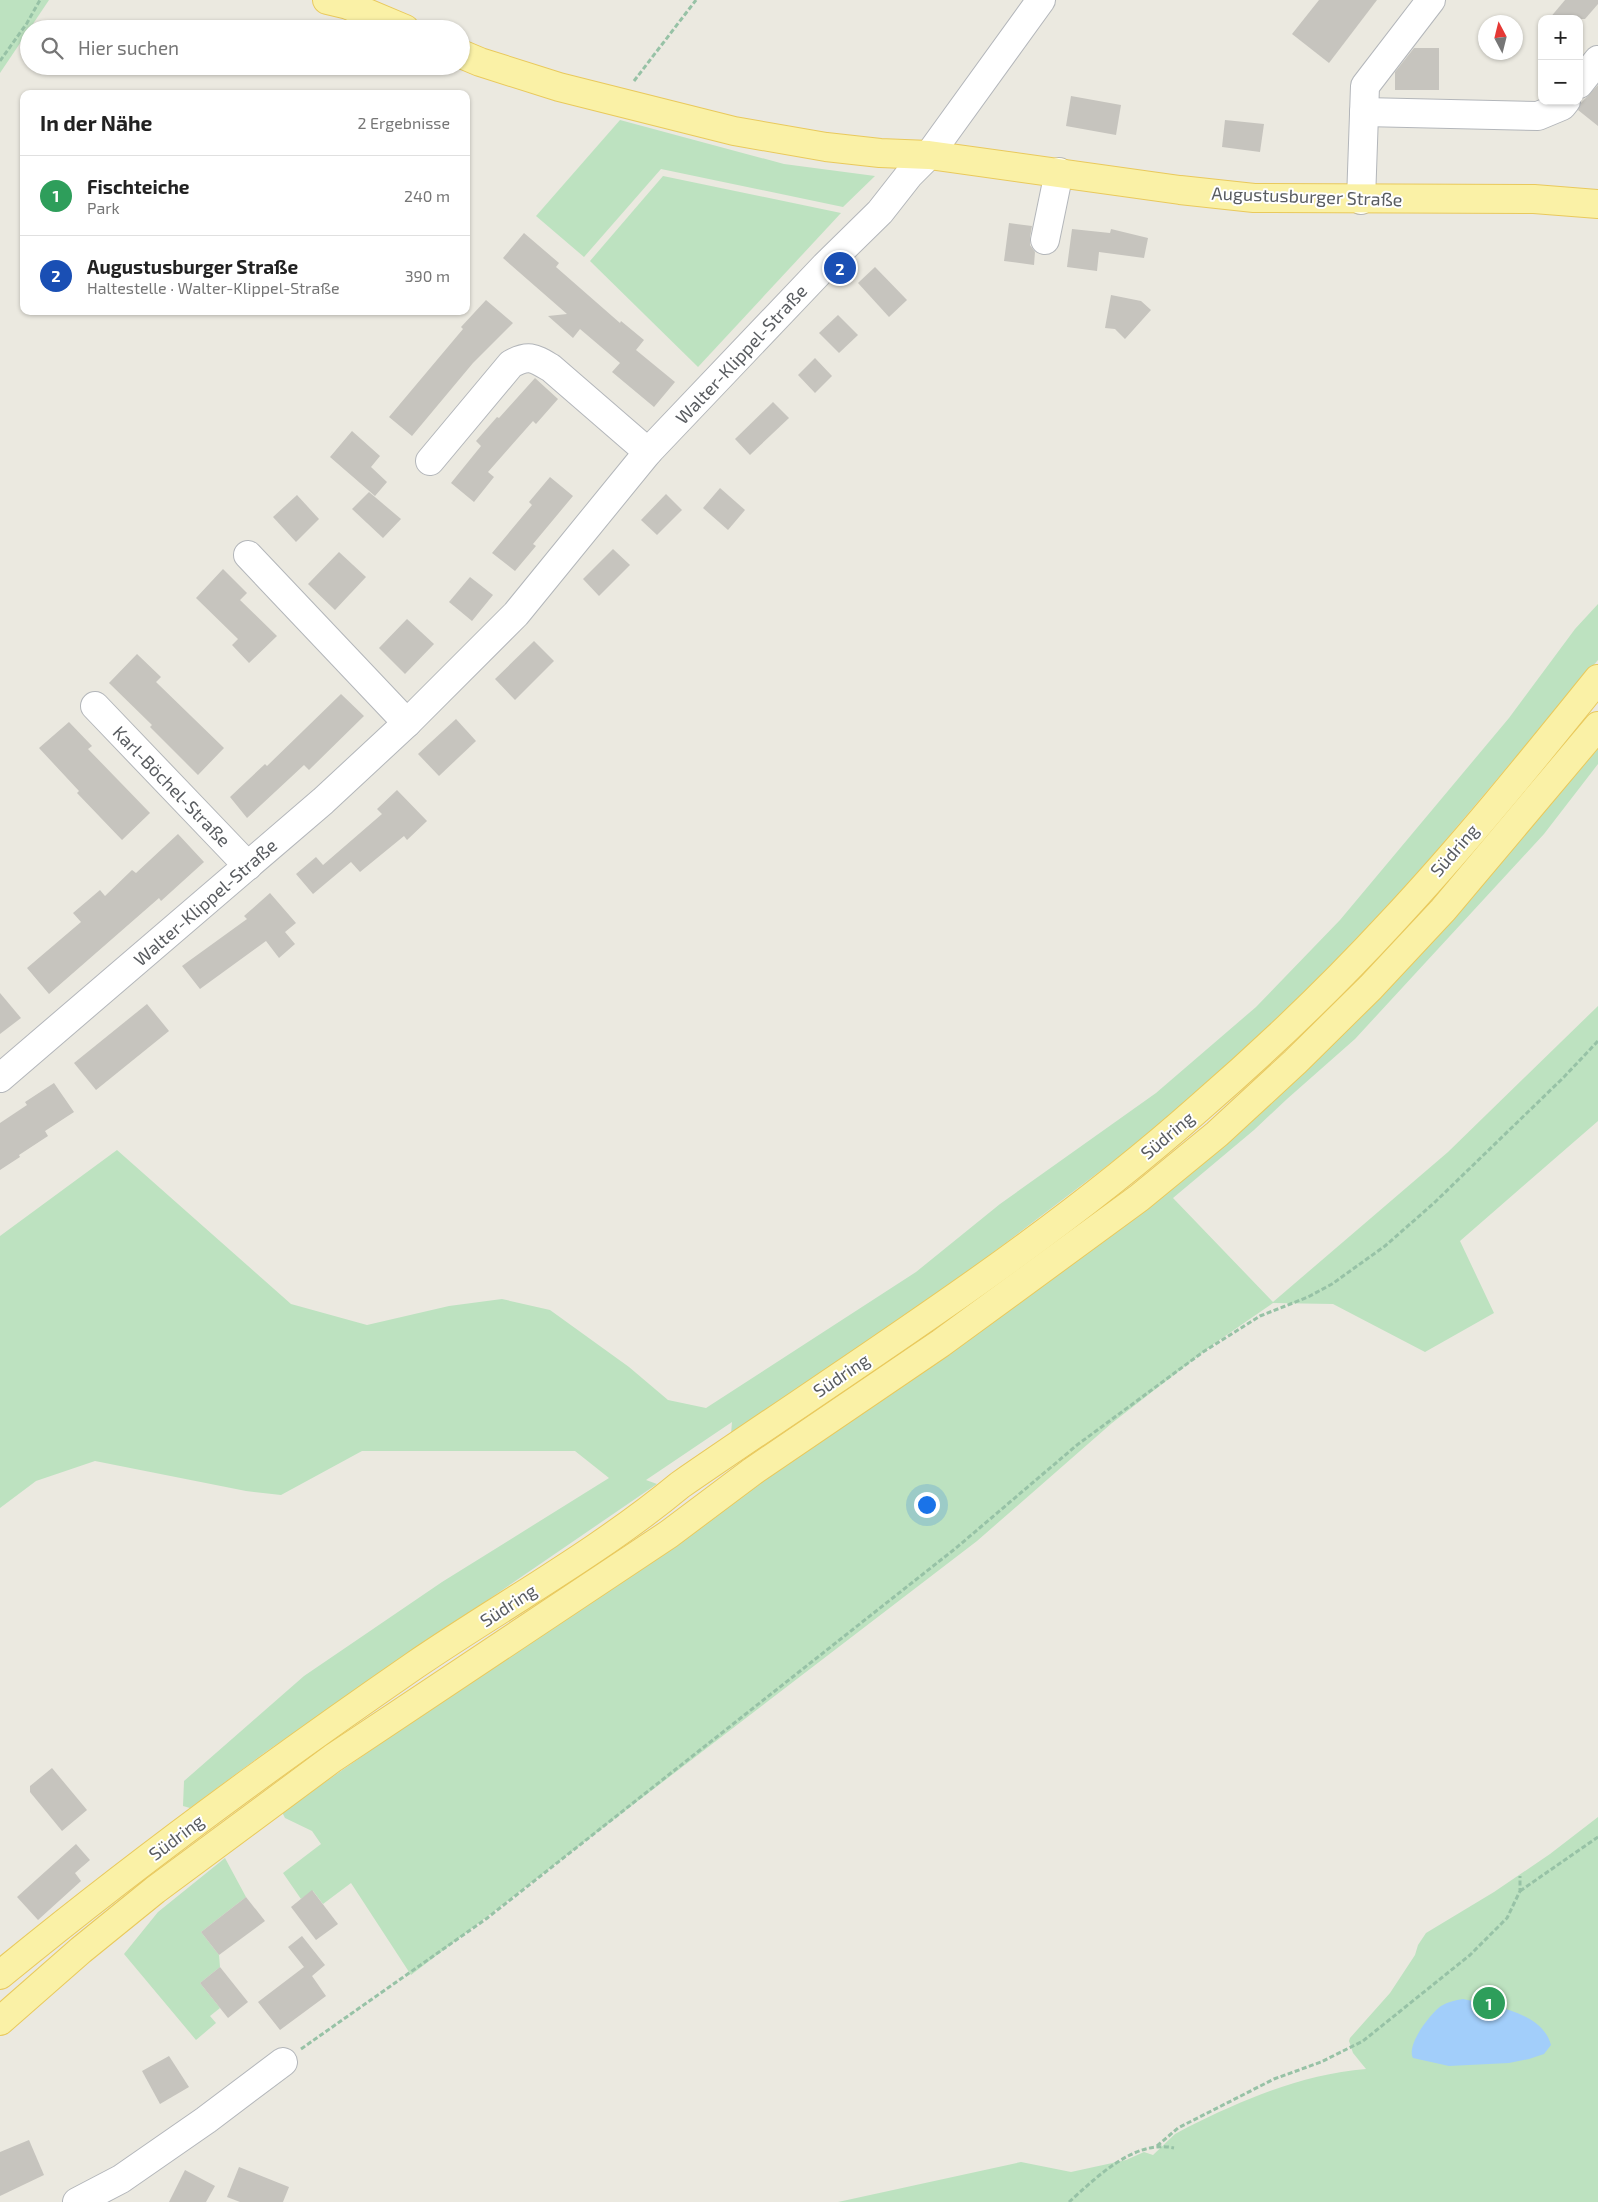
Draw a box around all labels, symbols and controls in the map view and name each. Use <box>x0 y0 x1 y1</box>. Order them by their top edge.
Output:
north arrow <box>1478 15 1523 60</box>
map controls <box>1538 15 1583 105</box>
button: + <box>1538 15 1583 60</box>
search box <box>20 20 470 75</box>
icon: search <box>38 34 66 62</box>
text: Hier suchen <box>78 36 179 59</box>
button: − <box>1538 60 1583 105</box>
text: In der Nähe <box>40 110 152 135</box>
text: 2 Ergebnisse <box>357 113 450 132</box>
text: Fischteiche <box>87 175 190 198</box>
street label: Augustusburger Straße <box>1211 182 1403 210</box>
text: 1 <box>53 186 59 205</box>
text: 240 m <box>404 186 450 205</box>
text: Park <box>87 198 120 217</box>
pin: 2 <box>824 249 856 287</box>
text: Augustusburger Straße <box>87 255 298 278</box>
text: 2 <box>51 266 61 285</box>
text: 390 m <box>405 266 450 285</box>
text: Haltestelle · Walter-Klippel-Straße <box>87 278 340 297</box>
street label: Walter-Klippel-Straße <box>671 280 811 428</box>
street label: Karl-Böchel-Straße <box>109 721 235 851</box>
street label: Südring <box>1425 819 1483 881</box>
street label: Walter-Klippel-Straße <box>129 834 281 970</box>
street label: Südring <box>1136 1106 1198 1164</box>
street label: Südring <box>809 1348 873 1402</box>
your location <box>914 1492 940 1518</box>
street label: Südring <box>476 1579 540 1631</box>
street label: Südring <box>144 1809 208 1865</box>
pin: 1 <box>1473 1984 1505 2022</box>

